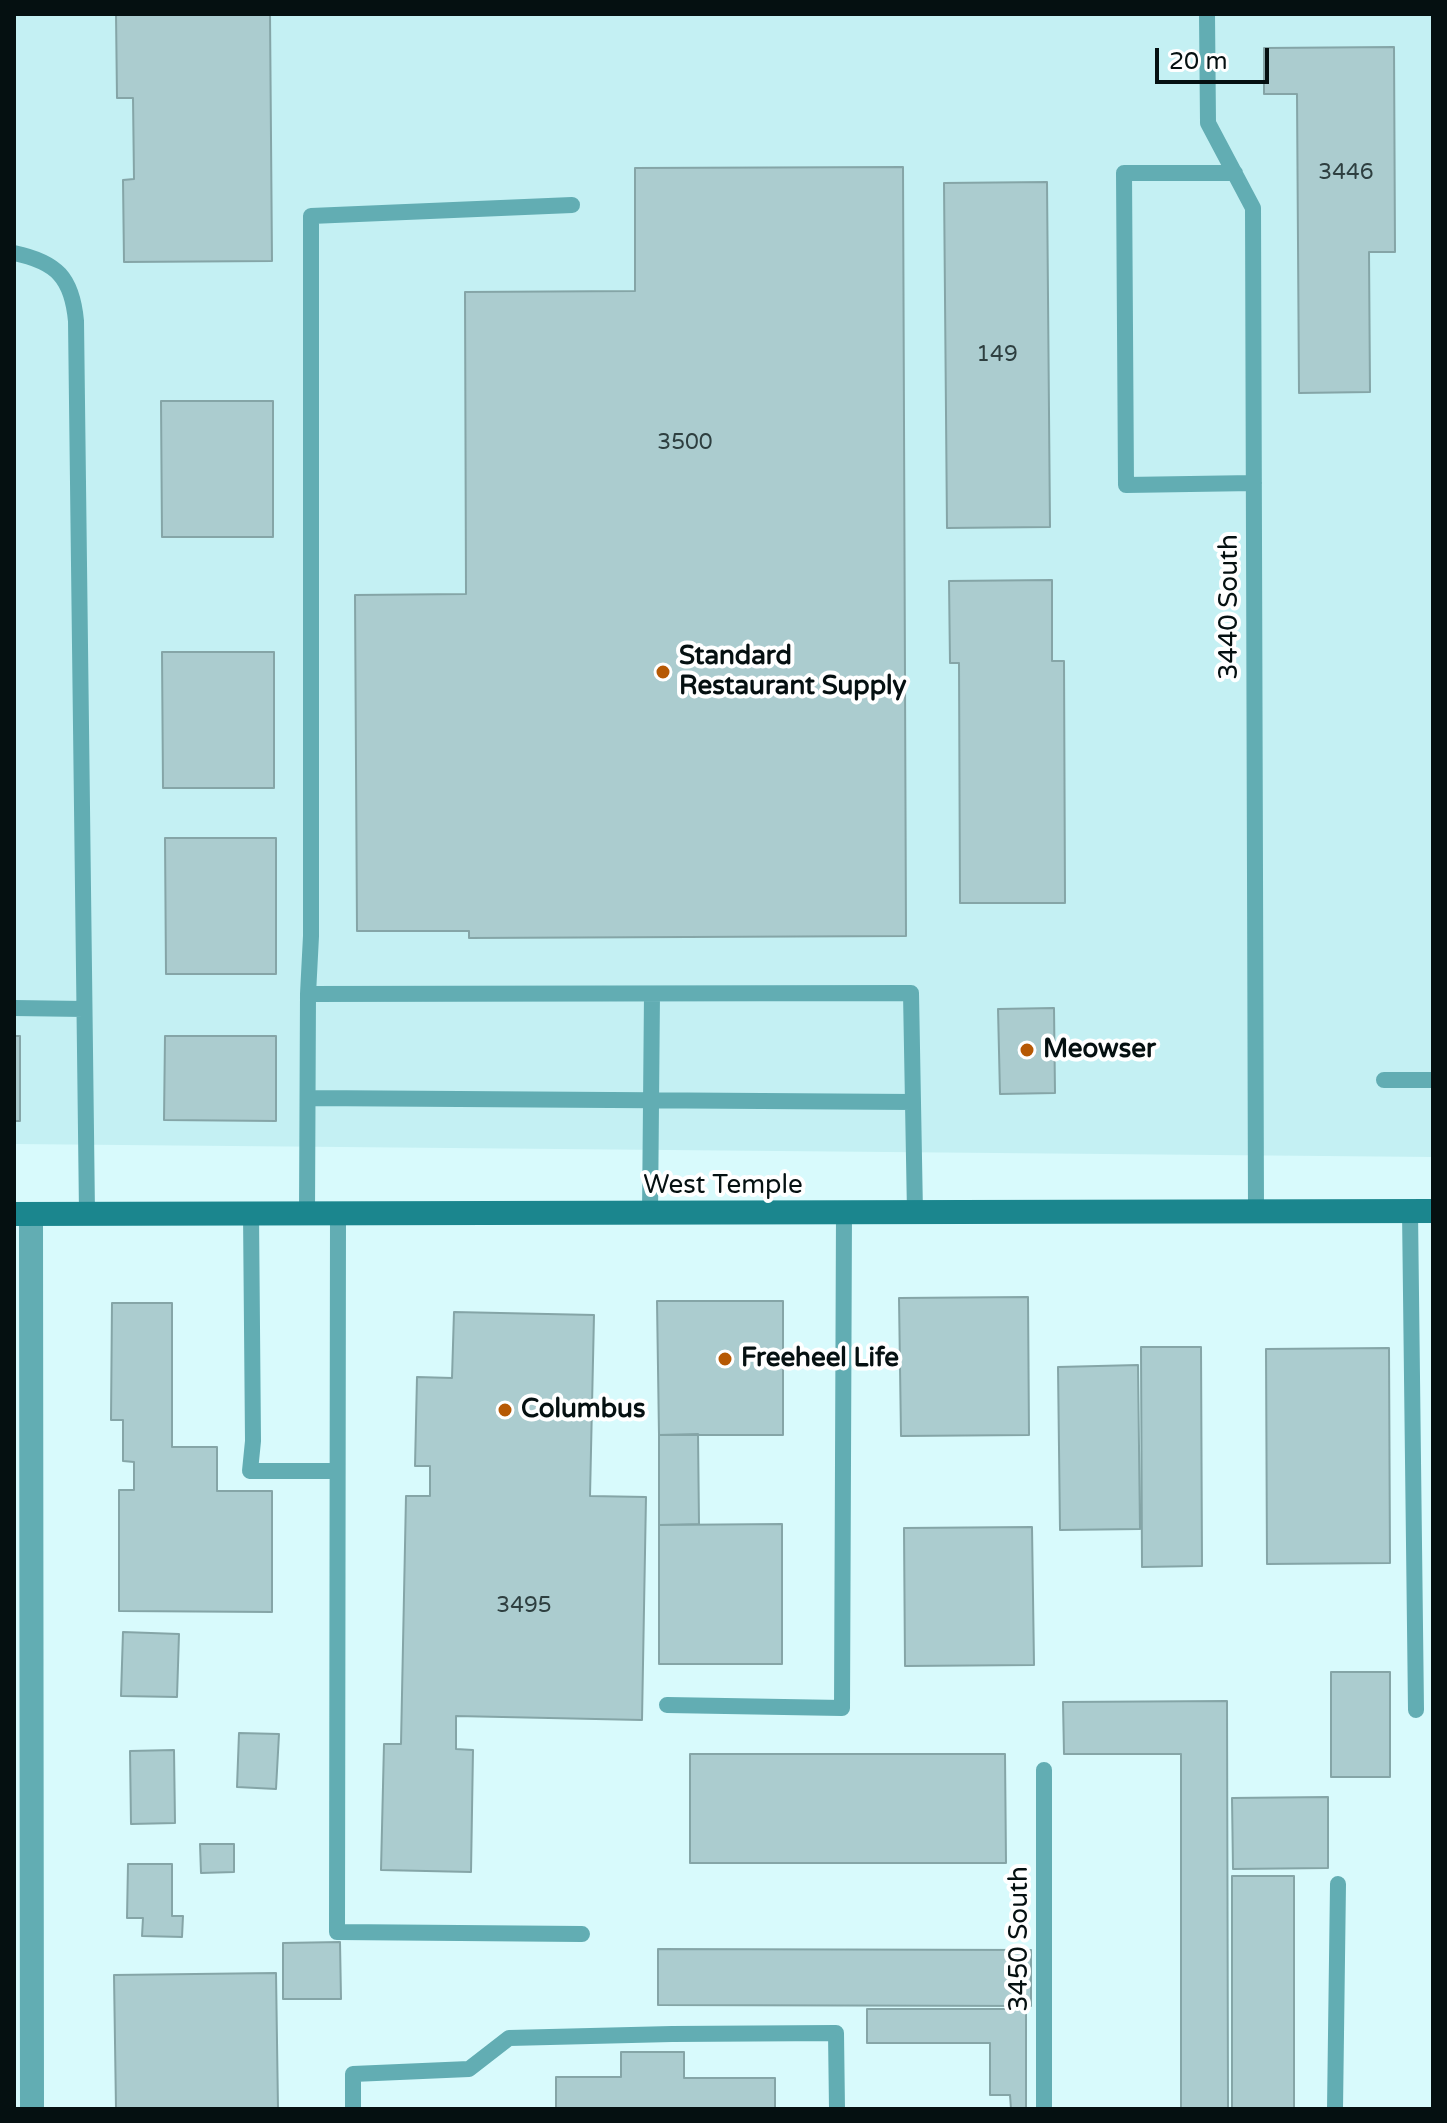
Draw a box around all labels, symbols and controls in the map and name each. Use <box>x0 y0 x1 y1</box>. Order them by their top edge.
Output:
scale bar <box>1159 32 1273 82</box>
text: 20 m <box>1169 47 1227 76</box>
house number: 3446 <box>1318 160 1374 186</box>
house number: 149 <box>976 342 1018 368</box>
house number: 3500 <box>657 430 713 456</box>
street label: 3440 South <box>1214 534 1246 680</box>
place label: Standard Restaurant Supply <box>679 641 907 702</box>
marker: Standard Restaurant Supply <box>654 663 672 681</box>
place label: Meowser <box>1043 1034 1156 1066</box>
marker: Meowser <box>1018 1041 1036 1059</box>
street label: West Temple <box>643 1170 803 1202</box>
place label: Freeheel Life <box>741 1343 899 1375</box>
marker: Freeheel Life <box>716 1350 734 1368</box>
place label: Columbus <box>521 1394 645 1426</box>
marker: Columbus <box>496 1401 514 1419</box>
house number: 3495 <box>496 1593 552 1619</box>
street label: 3450 South <box>1004 1866 1036 2012</box>

